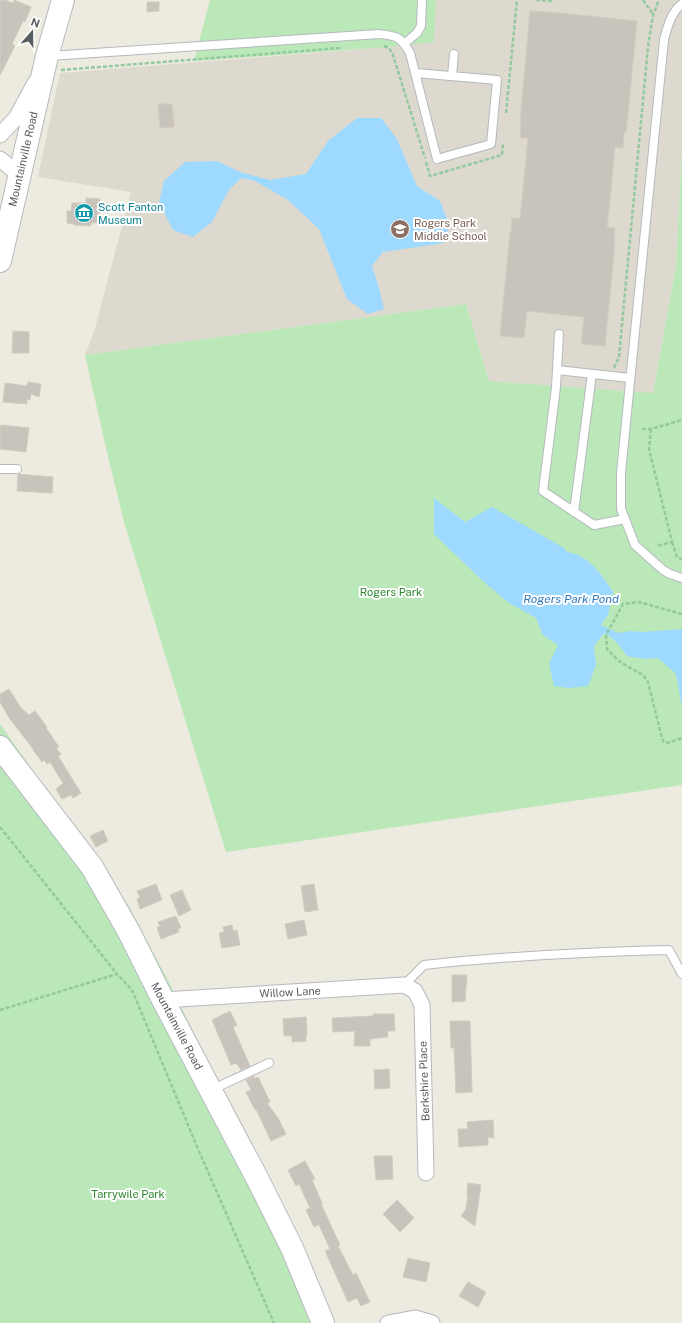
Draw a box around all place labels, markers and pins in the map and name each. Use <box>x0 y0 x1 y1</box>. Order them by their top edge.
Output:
place label: Scott Fanton Museum <box>98 201 163 226</box>
museum icon: Scott Fanton Museum <box>73 202 95 224</box>
place label: Rogers Park Middle School <box>414 217 487 242</box>
school or university icon: Rogers Park Middle School <box>389 218 411 240</box>

